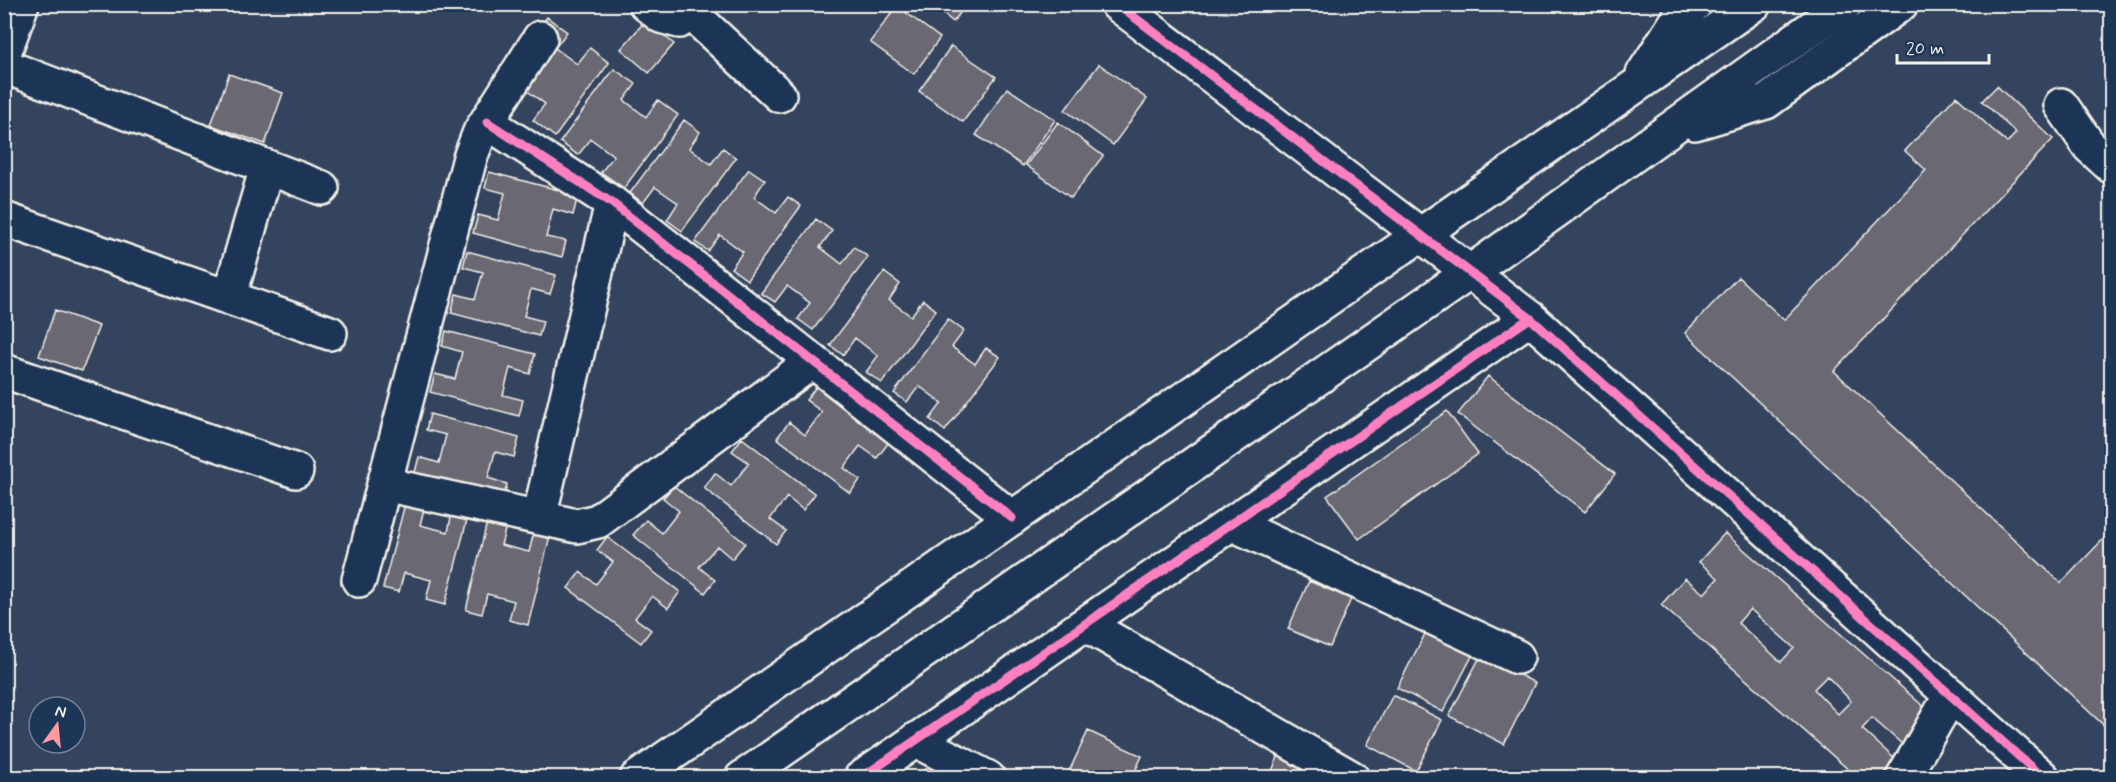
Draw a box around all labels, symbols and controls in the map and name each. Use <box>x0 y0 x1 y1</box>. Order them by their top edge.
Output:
scale bar <box>1897 27 1988 65</box>
text: 20 m <box>1906 37 1944 61</box>
north arrow <box>27 695 87 755</box>
text: N <box>53 700 68 723</box>

